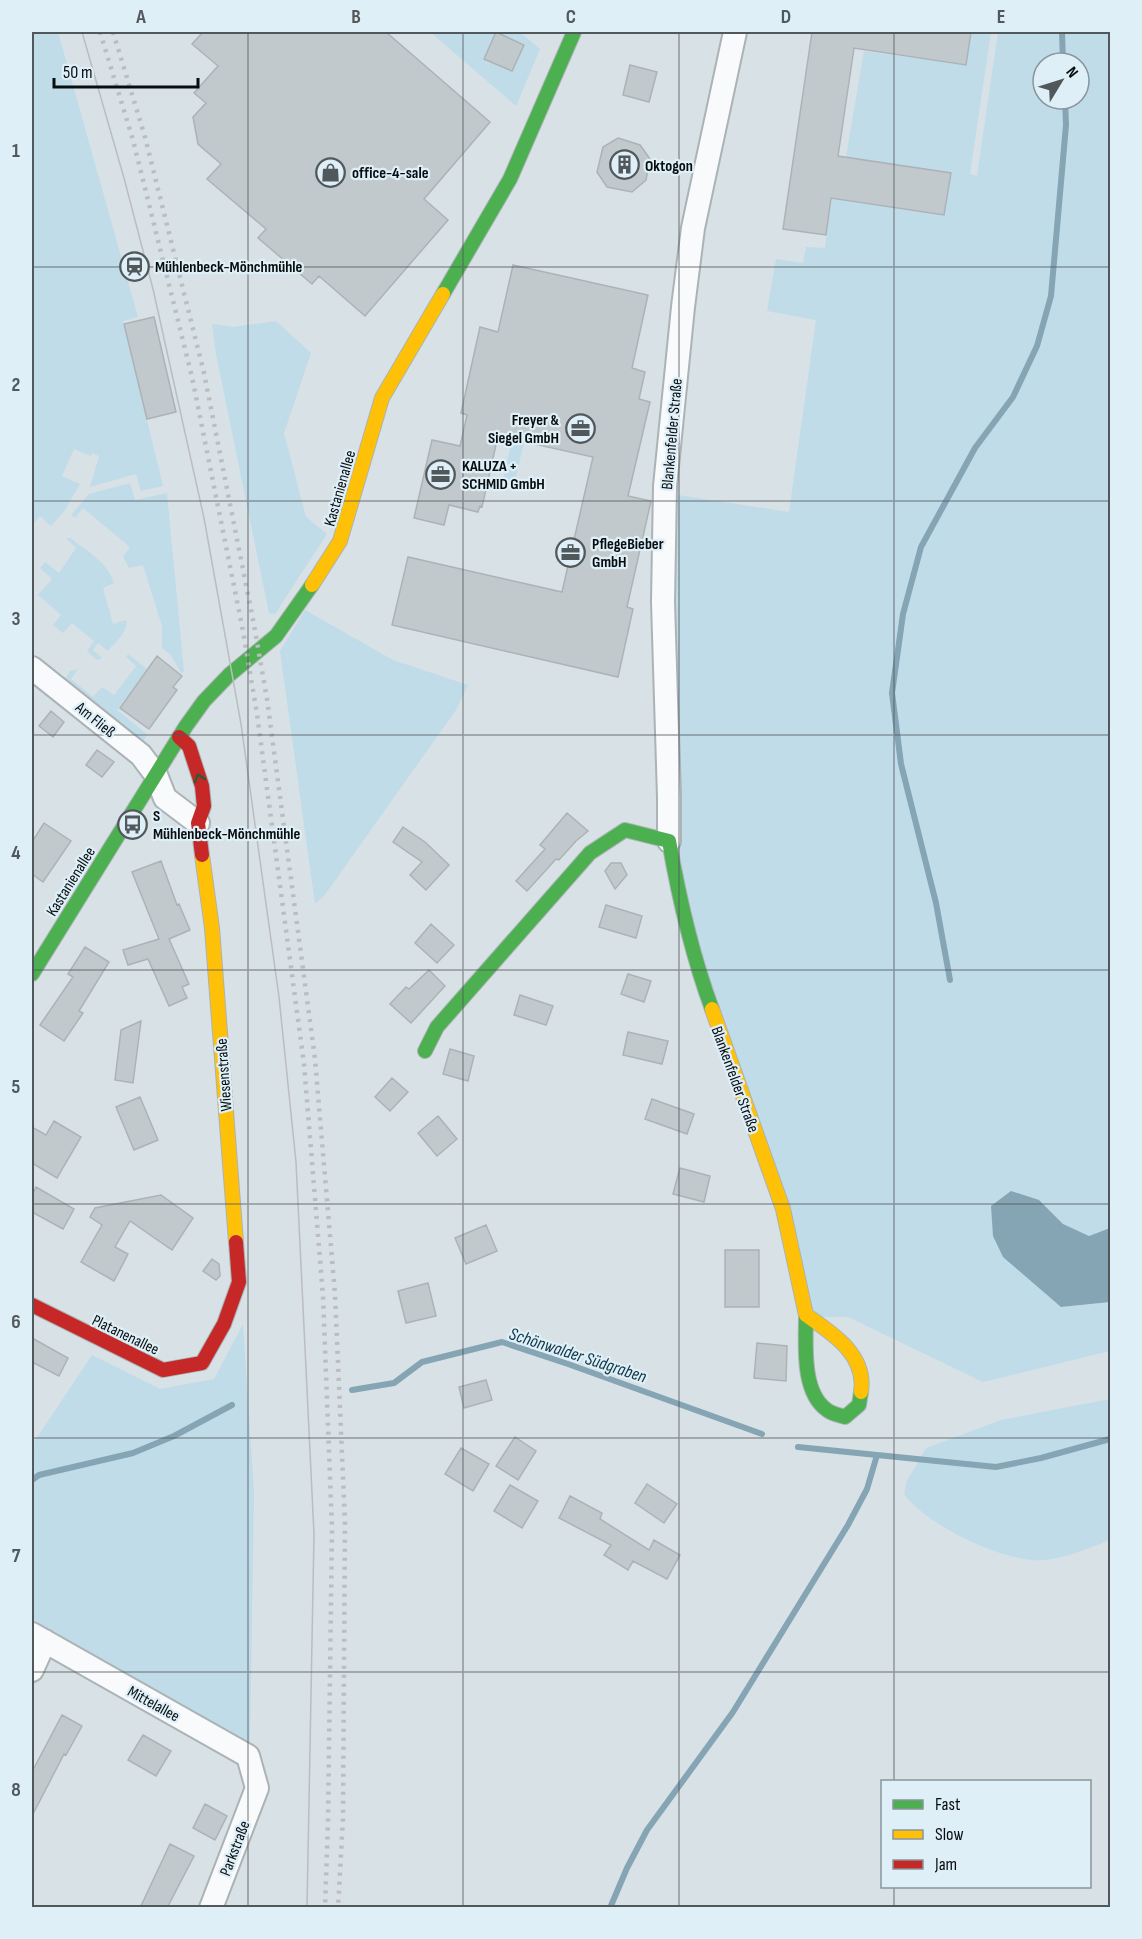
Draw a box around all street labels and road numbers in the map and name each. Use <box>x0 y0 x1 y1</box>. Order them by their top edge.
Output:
street label: Blankenfelder Straße <box>658 378 687 491</box>
street label: Kastanienallee <box>321 448 360 529</box>
street label: Am Fließ <box>71 698 119 742</box>
street label: Kastanienallee <box>43 844 100 920</box>
street label: Blankenfelder Straße <box>707 1024 763 1135</box>
street label: Wiesenstraße <box>212 1038 237 1112</box>
street label: Platanenallee <box>89 1311 162 1360</box>
street label: Mittelallee <box>124 1682 183 1726</box>
street label: Parkstraße <box>216 1818 255 1879</box>

